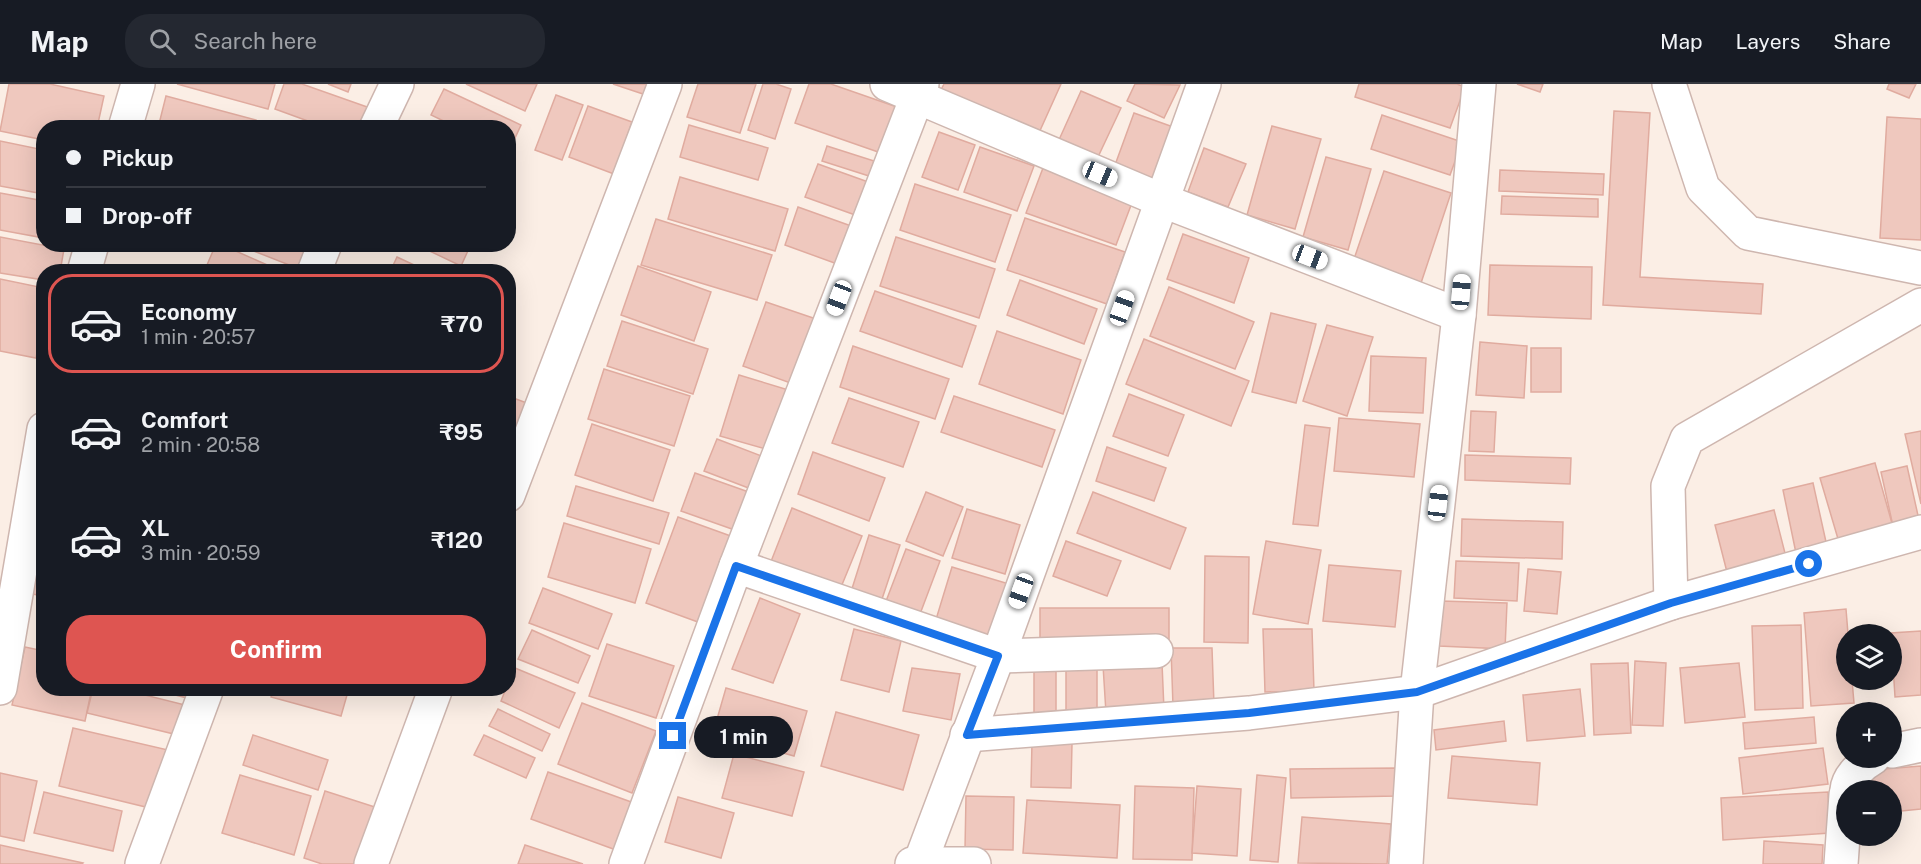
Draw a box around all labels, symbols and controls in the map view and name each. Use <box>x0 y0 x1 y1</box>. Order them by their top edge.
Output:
search box <box>125 14 545 68</box>
text: Map <box>30 25 89 58</box>
icon: search <box>146 25 179 58</box>
text: Search here <box>194 28 317 54</box>
text: Map <box>1660 29 1703 54</box>
text: Layers <box>1736 29 1800 54</box>
text: Share <box>1833 29 1891 54</box>
text: Pickup <box>102 145 173 171</box>
car <box>1080 159 1120 189</box>
text: Drop-off <box>102 203 192 229</box>
car <box>1290 242 1330 272</box>
car <box>1450 273 1472 311</box>
car <box>824 278 854 318</box>
car <box>1107 288 1137 328</box>
icon: car <box>69 297 123 351</box>
text: Economy <box>141 299 237 325</box>
text: ₹70 <box>441 311 483 337</box>
text: 1 min · 20:57 <box>141 325 256 349</box>
icon: car <box>69 405 123 459</box>
text: Comfort <box>141 407 228 433</box>
text: ₹95 <box>440 419 483 445</box>
text: 2 min · 20:58 <box>141 433 260 457</box>
car <box>1427 484 1449 522</box>
icon: car <box>69 513 123 567</box>
text: XL <box>141 515 169 541</box>
text: ₹120 <box>431 527 483 553</box>
text: 3 min · 20:59 <box>141 541 261 565</box>
route start <box>1795 550 1822 577</box>
car <box>1006 571 1036 611</box>
button: Confirm <box>66 615 486 684</box>
map controls <box>1836 624 1902 846</box>
button: layers <box>1836 624 1902 690</box>
button: + <box>1836 702 1902 768</box>
callout: 1 min <box>694 715 793 757</box>
route end <box>659 722 686 749</box>
text: 1 min <box>719 725 768 749</box>
button: − <box>1836 780 1902 846</box>

